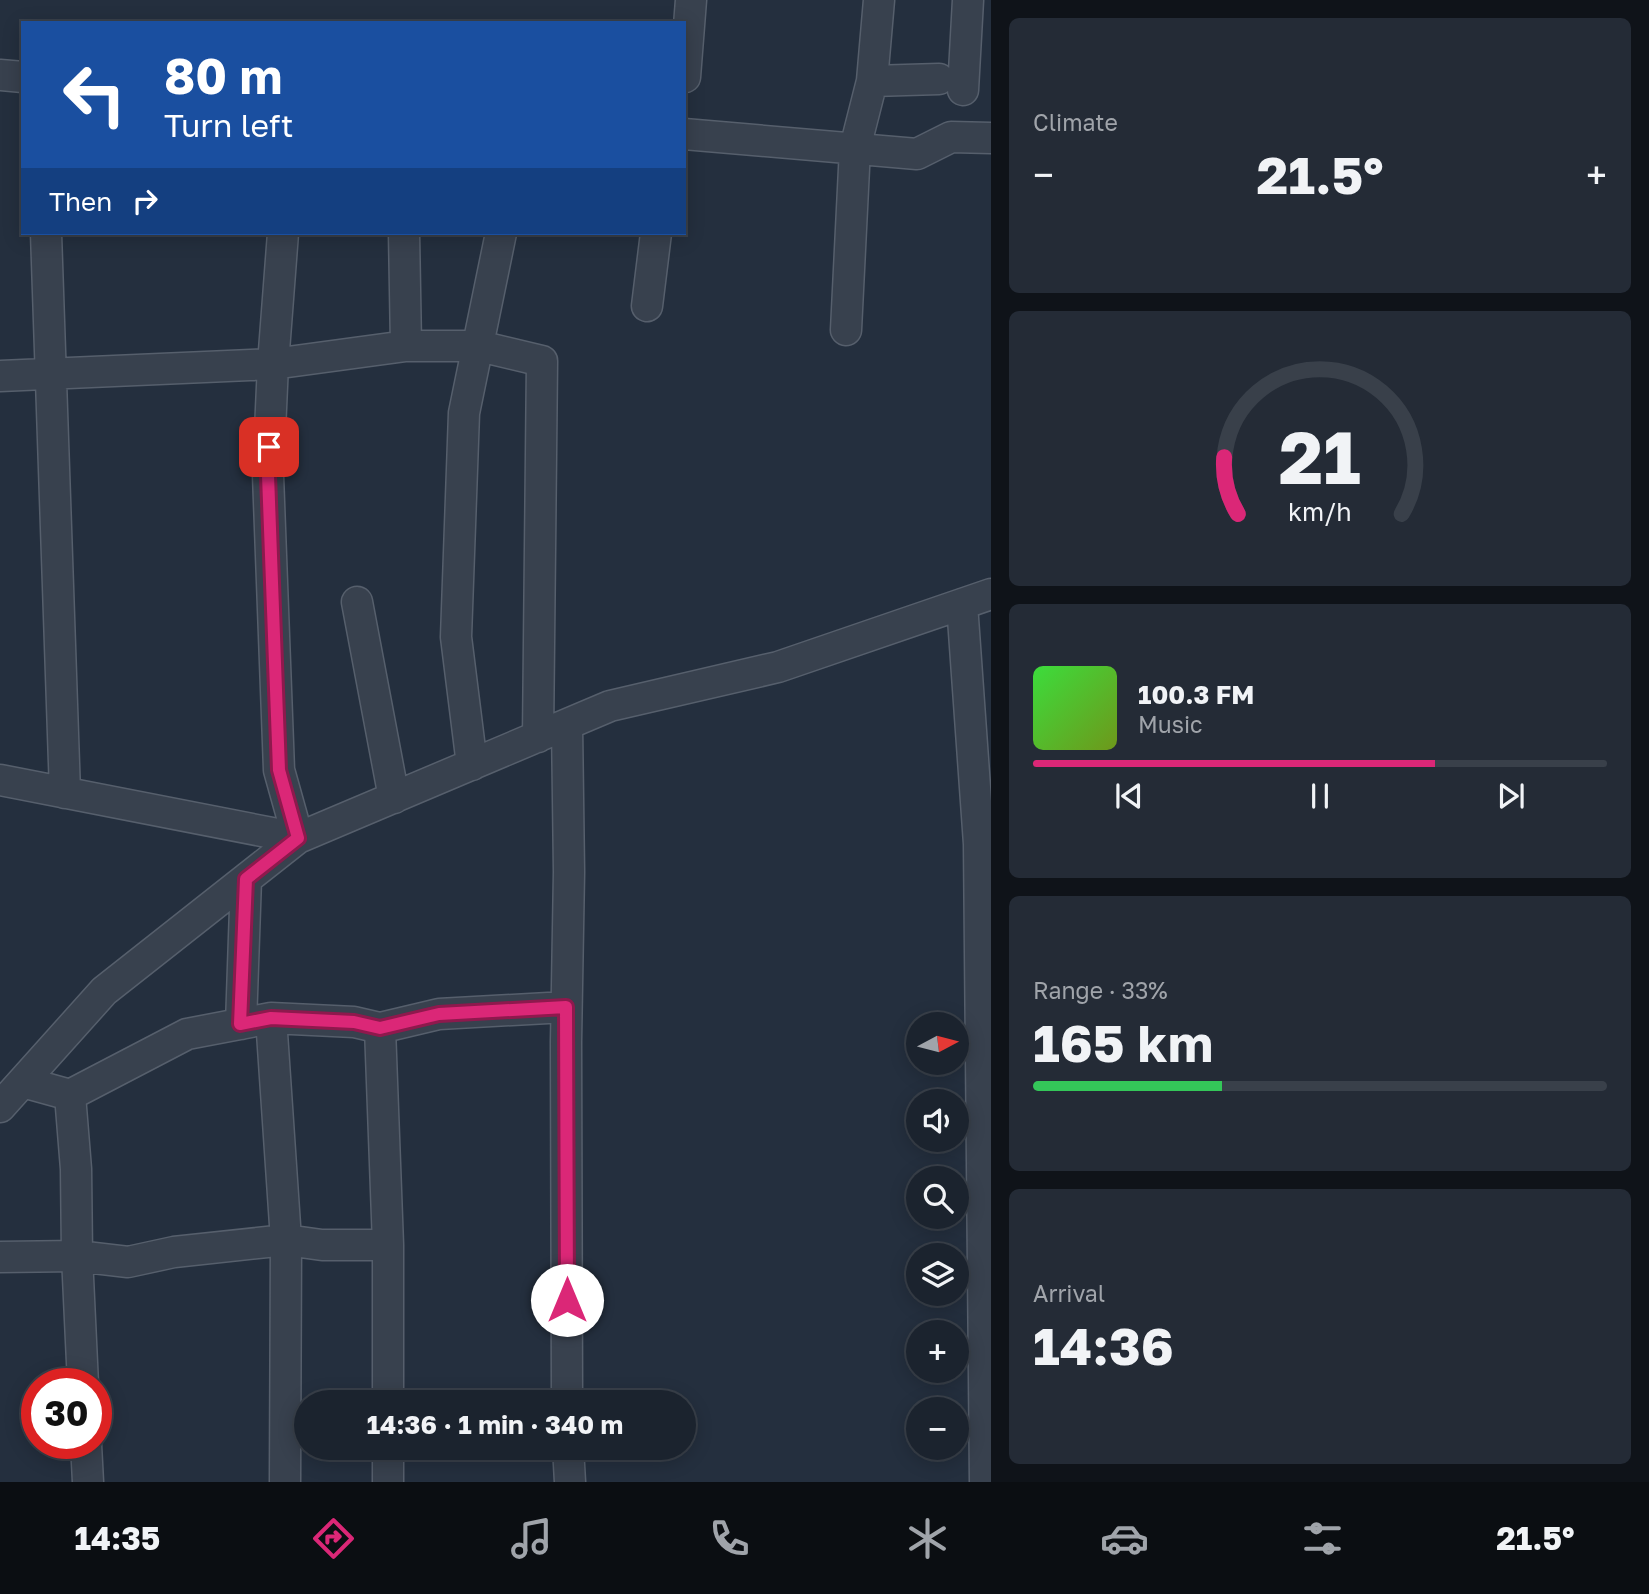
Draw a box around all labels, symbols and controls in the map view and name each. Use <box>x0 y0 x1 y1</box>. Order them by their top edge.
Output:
text: 80 m <box>164 46 282 105</box>
icon: left <box>49 49 140 140</box>
text: Turn left <box>164 106 293 144</box>
text: Climate <box>1033 108 1118 136</box>
text: 21.5° <box>1256 143 1384 205</box>
text: − <box>1033 152 1054 197</box>
text: + <box>1586 152 1607 197</box>
icon: right <box>126 182 164 220</box>
text: Then <box>49 186 112 217</box>
text: 21 <box>1279 414 1361 501</box>
pin <box>239 417 299 477</box>
icon: arrive <box>250 428 288 466</box>
text: km/h <box>1288 496 1352 527</box>
text: 100.3 FM <box>1138 679 1254 710</box>
text: Music <box>1138 710 1203 738</box>
icon: previous <box>1110 777 1148 815</box>
icon: pause <box>1301 777 1339 815</box>
icon: next <box>1492 777 1530 815</box>
text: Range · 33% <box>1033 976 1168 1004</box>
text: 165 km <box>1033 1011 1213 1073</box>
north arrow <box>906 1012 970 1074</box>
map controls <box>906 1012 969 1460</box>
button: sound <box>906 1089 969 1152</box>
button: search <box>906 1166 969 1229</box>
button: layers <box>906 1243 969 1306</box>
position arrow <box>530 1263 604 1337</box>
text: Arrival <box>1033 1279 1105 1307</box>
text: 14:36 <box>1033 1314 1174 1376</box>
button: + <box>906 1320 969 1383</box>
speed limit sign: 30 <box>21 1368 112 1459</box>
button: − <box>906 1397 969 1460</box>
text: 14:36 · 1 min · 340 m <box>367 1409 623 1440</box>
icon: directions <box>309 1514 358 1563</box>
icon: music <box>507 1514 556 1563</box>
icon: phone <box>705 1514 754 1563</box>
icon: climate <box>903 1514 952 1563</box>
icon: car <box>1100 1514 1149 1563</box>
icon: filters <box>1298 1514 1347 1563</box>
text: 14:35 <box>74 1519 160 1557</box>
text: 21.5° <box>1496 1519 1574 1557</box>

